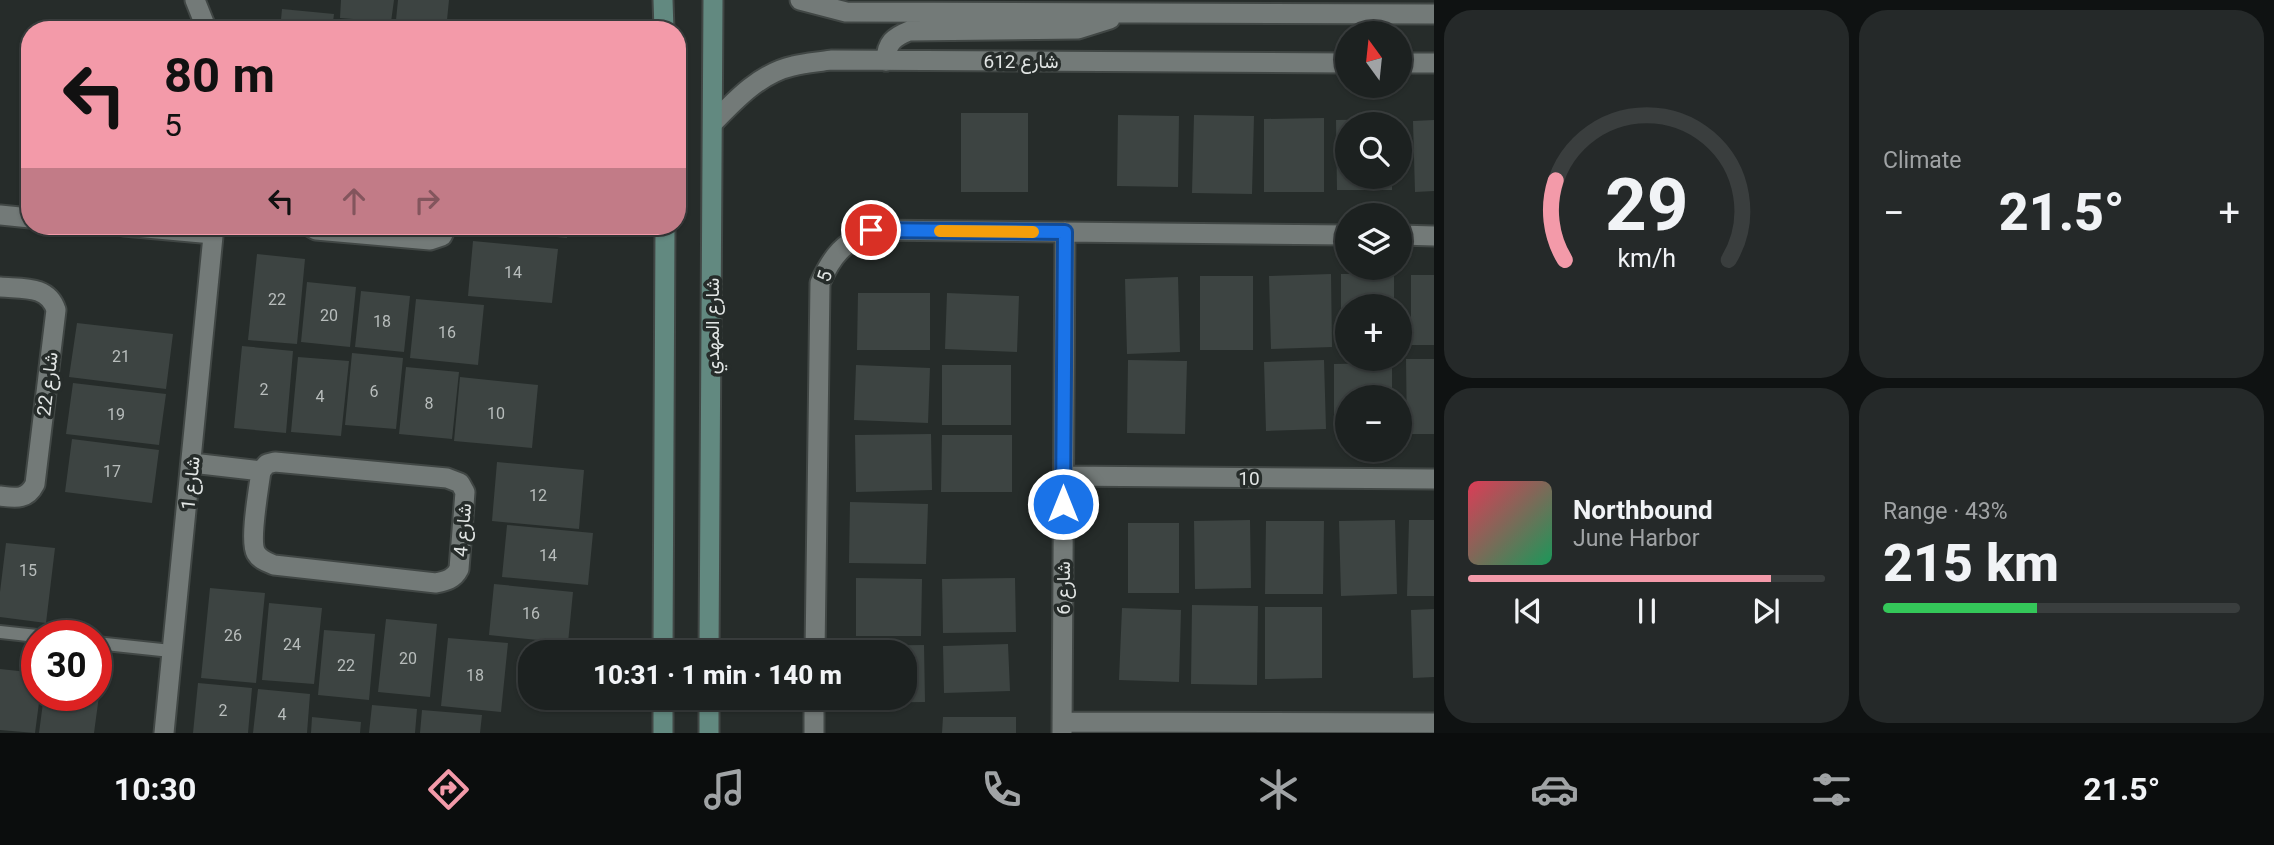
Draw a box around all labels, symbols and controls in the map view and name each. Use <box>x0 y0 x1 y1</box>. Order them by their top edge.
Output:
north arrow <box>1335 21 1412 98</box>
map controls <box>1335 21 1412 462</box>
text: 80 m <box>164 47 275 104</box>
icon: left <box>49 49 140 140</box>
street label: شارع 612 <box>984 50 1058 74</box>
text: 5 <box>164 106 182 144</box>
button: search <box>1335 112 1412 189</box>
text: Climate <box>1883 147 1962 174</box>
text: 29 <box>1605 162 1688 248</box>
icon: left <box>262 182 300 220</box>
icon: ahead <box>335 182 373 220</box>
icon: right <box>408 182 446 220</box>
text: 21.5° <box>1999 182 2125 243</box>
text: − <box>1883 191 1905 235</box>
text: + <box>2218 191 2240 235</box>
pin <box>841 200 901 260</box>
button: layers <box>1335 203 1412 280</box>
icon: arrive <box>852 211 890 249</box>
text: km/h <box>1617 244 1676 273</box>
house number: 14 <box>504 263 522 282</box>
street label: 5 <box>812 267 837 285</box>
street label: شارع المهدي <box>701 278 728 374</box>
house number: 22 <box>268 290 286 309</box>
button: + <box>1335 294 1412 371</box>
house number: 20 <box>320 306 338 325</box>
house number: 18 <box>373 312 391 331</box>
house number: 16 <box>438 323 456 342</box>
house number: 21 <box>112 347 130 366</box>
street label: شارع 22 <box>32 351 64 417</box>
house number: 2 <box>260 380 269 399</box>
house number: 6 <box>370 382 379 401</box>
button: − <box>1335 385 1412 462</box>
house number: 4 <box>316 387 325 406</box>
house number: 8 <box>425 394 434 413</box>
house number: 10 <box>487 404 505 423</box>
house number: 19 <box>107 405 125 424</box>
street label: شارع 1 <box>176 455 206 511</box>
house number: 17 <box>103 462 121 481</box>
position arrow <box>1026 467 1100 541</box>
street label: 10 <box>1238 467 1260 490</box>
house number: 12 <box>529 486 547 505</box>
text: Northbound <box>1573 495 1713 525</box>
text: Range · 43% <box>1883 498 2008 525</box>
street label: شارع 4 <box>449 502 477 558</box>
text: June Harbor <box>1573 525 1700 552</box>
text: 215 km <box>1883 533 2059 594</box>
house number: 14 <box>539 546 557 565</box>
house number: 15 <box>19 561 37 580</box>
street label: شارع 6 <box>1052 561 1076 615</box>
icon: previous <box>1509 592 1547 630</box>
icon: pause <box>1628 592 1666 630</box>
icon: next <box>1747 592 1785 630</box>
house number: 16 <box>522 604 540 623</box>
speed limit sign: 30 <box>21 620 112 711</box>
house number: 26 <box>224 626 242 645</box>
house number: 24 <box>283 635 301 654</box>
house number: 20 <box>399 649 417 668</box>
house number: 22 <box>337 656 355 675</box>
text: 10:31 · 1 min · 140 m <box>593 660 842 690</box>
house number: 18 <box>466 666 484 685</box>
house number: 2 <box>219 701 228 720</box>
house number: 4 <box>278 705 287 724</box>
icon: directions <box>424 765 473 814</box>
icon: music <box>700 765 749 814</box>
icon: phone <box>977 765 1026 814</box>
icon: climate <box>1254 765 1303 814</box>
icon: car <box>1530 765 1579 814</box>
icon: filters <box>1807 765 1856 814</box>
text: 10:30 <box>114 770 196 808</box>
text: 21.5° <box>2083 770 2160 808</box>

